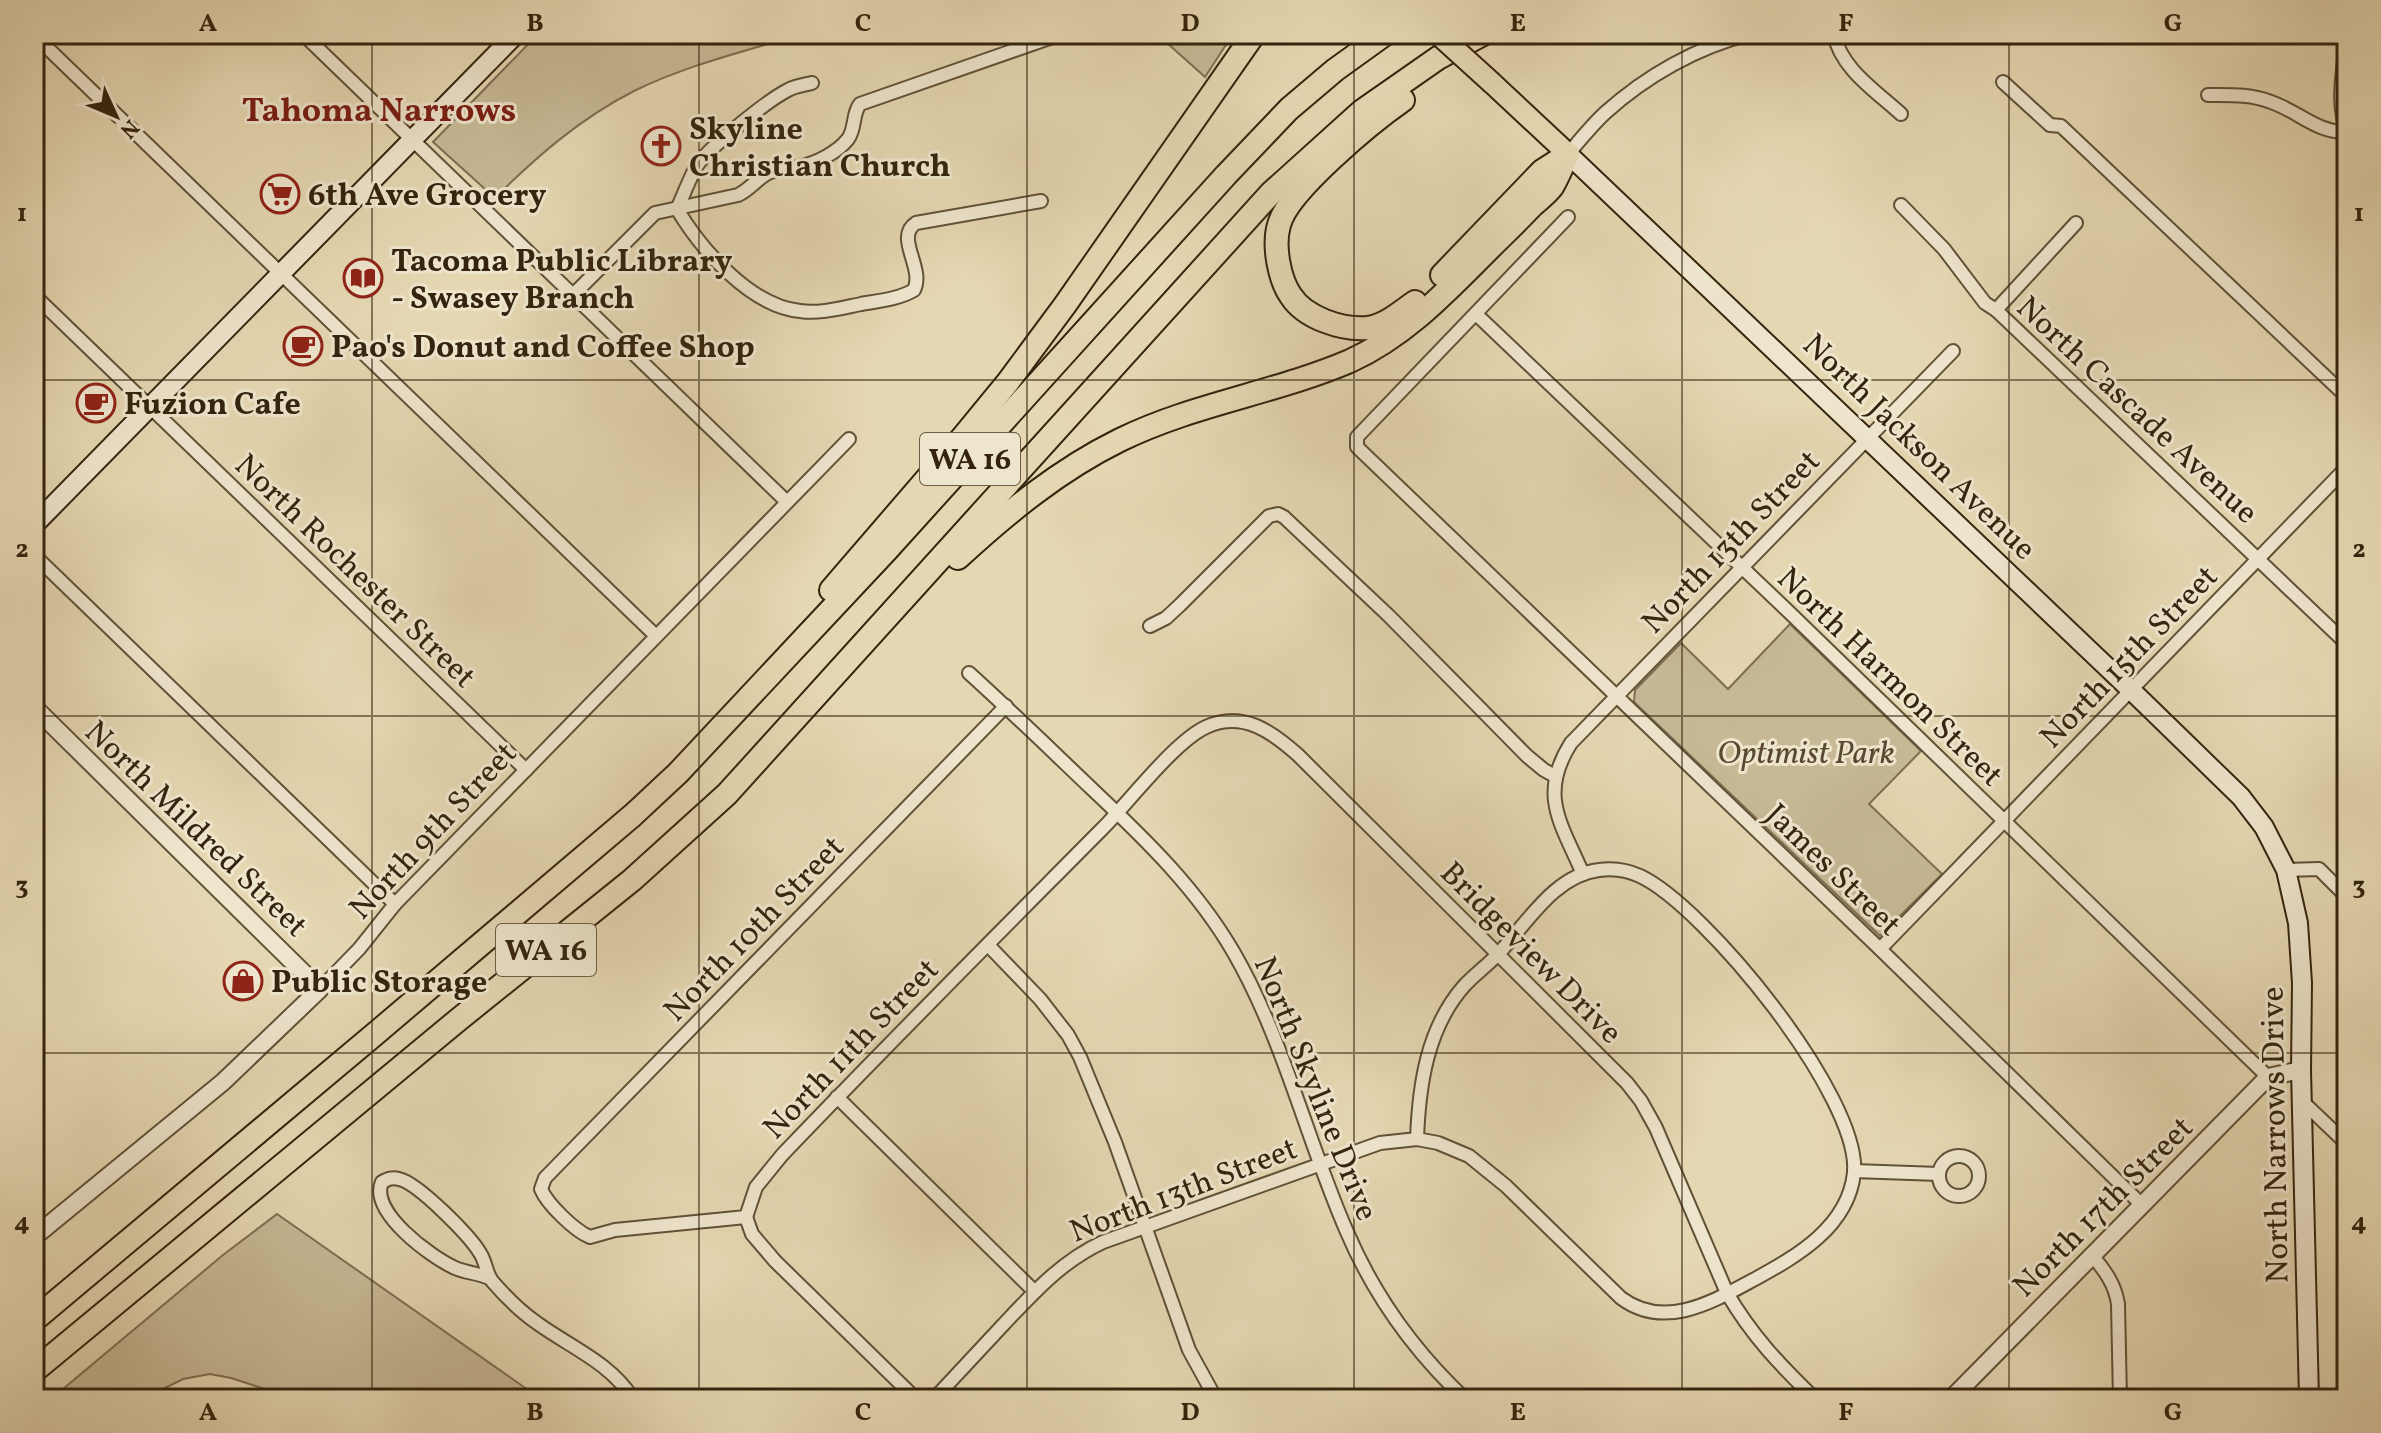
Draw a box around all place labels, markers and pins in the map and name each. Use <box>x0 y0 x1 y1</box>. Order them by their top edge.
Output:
place label: Skyline Christian Church <box>689 109 951 190</box>
church icon: Skyline Christian Church <box>640 125 682 167</box>
supermarket icon: 6th Ave Grocery <box>259 173 301 215</box>
place label: 6th Ave Grocery <box>308 175 546 219</box>
place label: Tacoma Public Library - Swasey Branch <box>391 241 733 322</box>
library icon: Tacoma Public Library - Swasey Branch <box>342 257 384 299</box>
cafe icon: Pao's Donut and Coffee Shop <box>282 325 324 367</box>
place label: Pao's Donut and Coffee Shop <box>331 327 755 371</box>
cafe icon: Fuzion Cafe <box>75 382 117 424</box>
place label: Fuzion Cafe <box>124 384 301 428</box>
shop icon: Public Storage <box>222 960 264 1002</box>
place label: Public Storage <box>271 962 487 1006</box>

